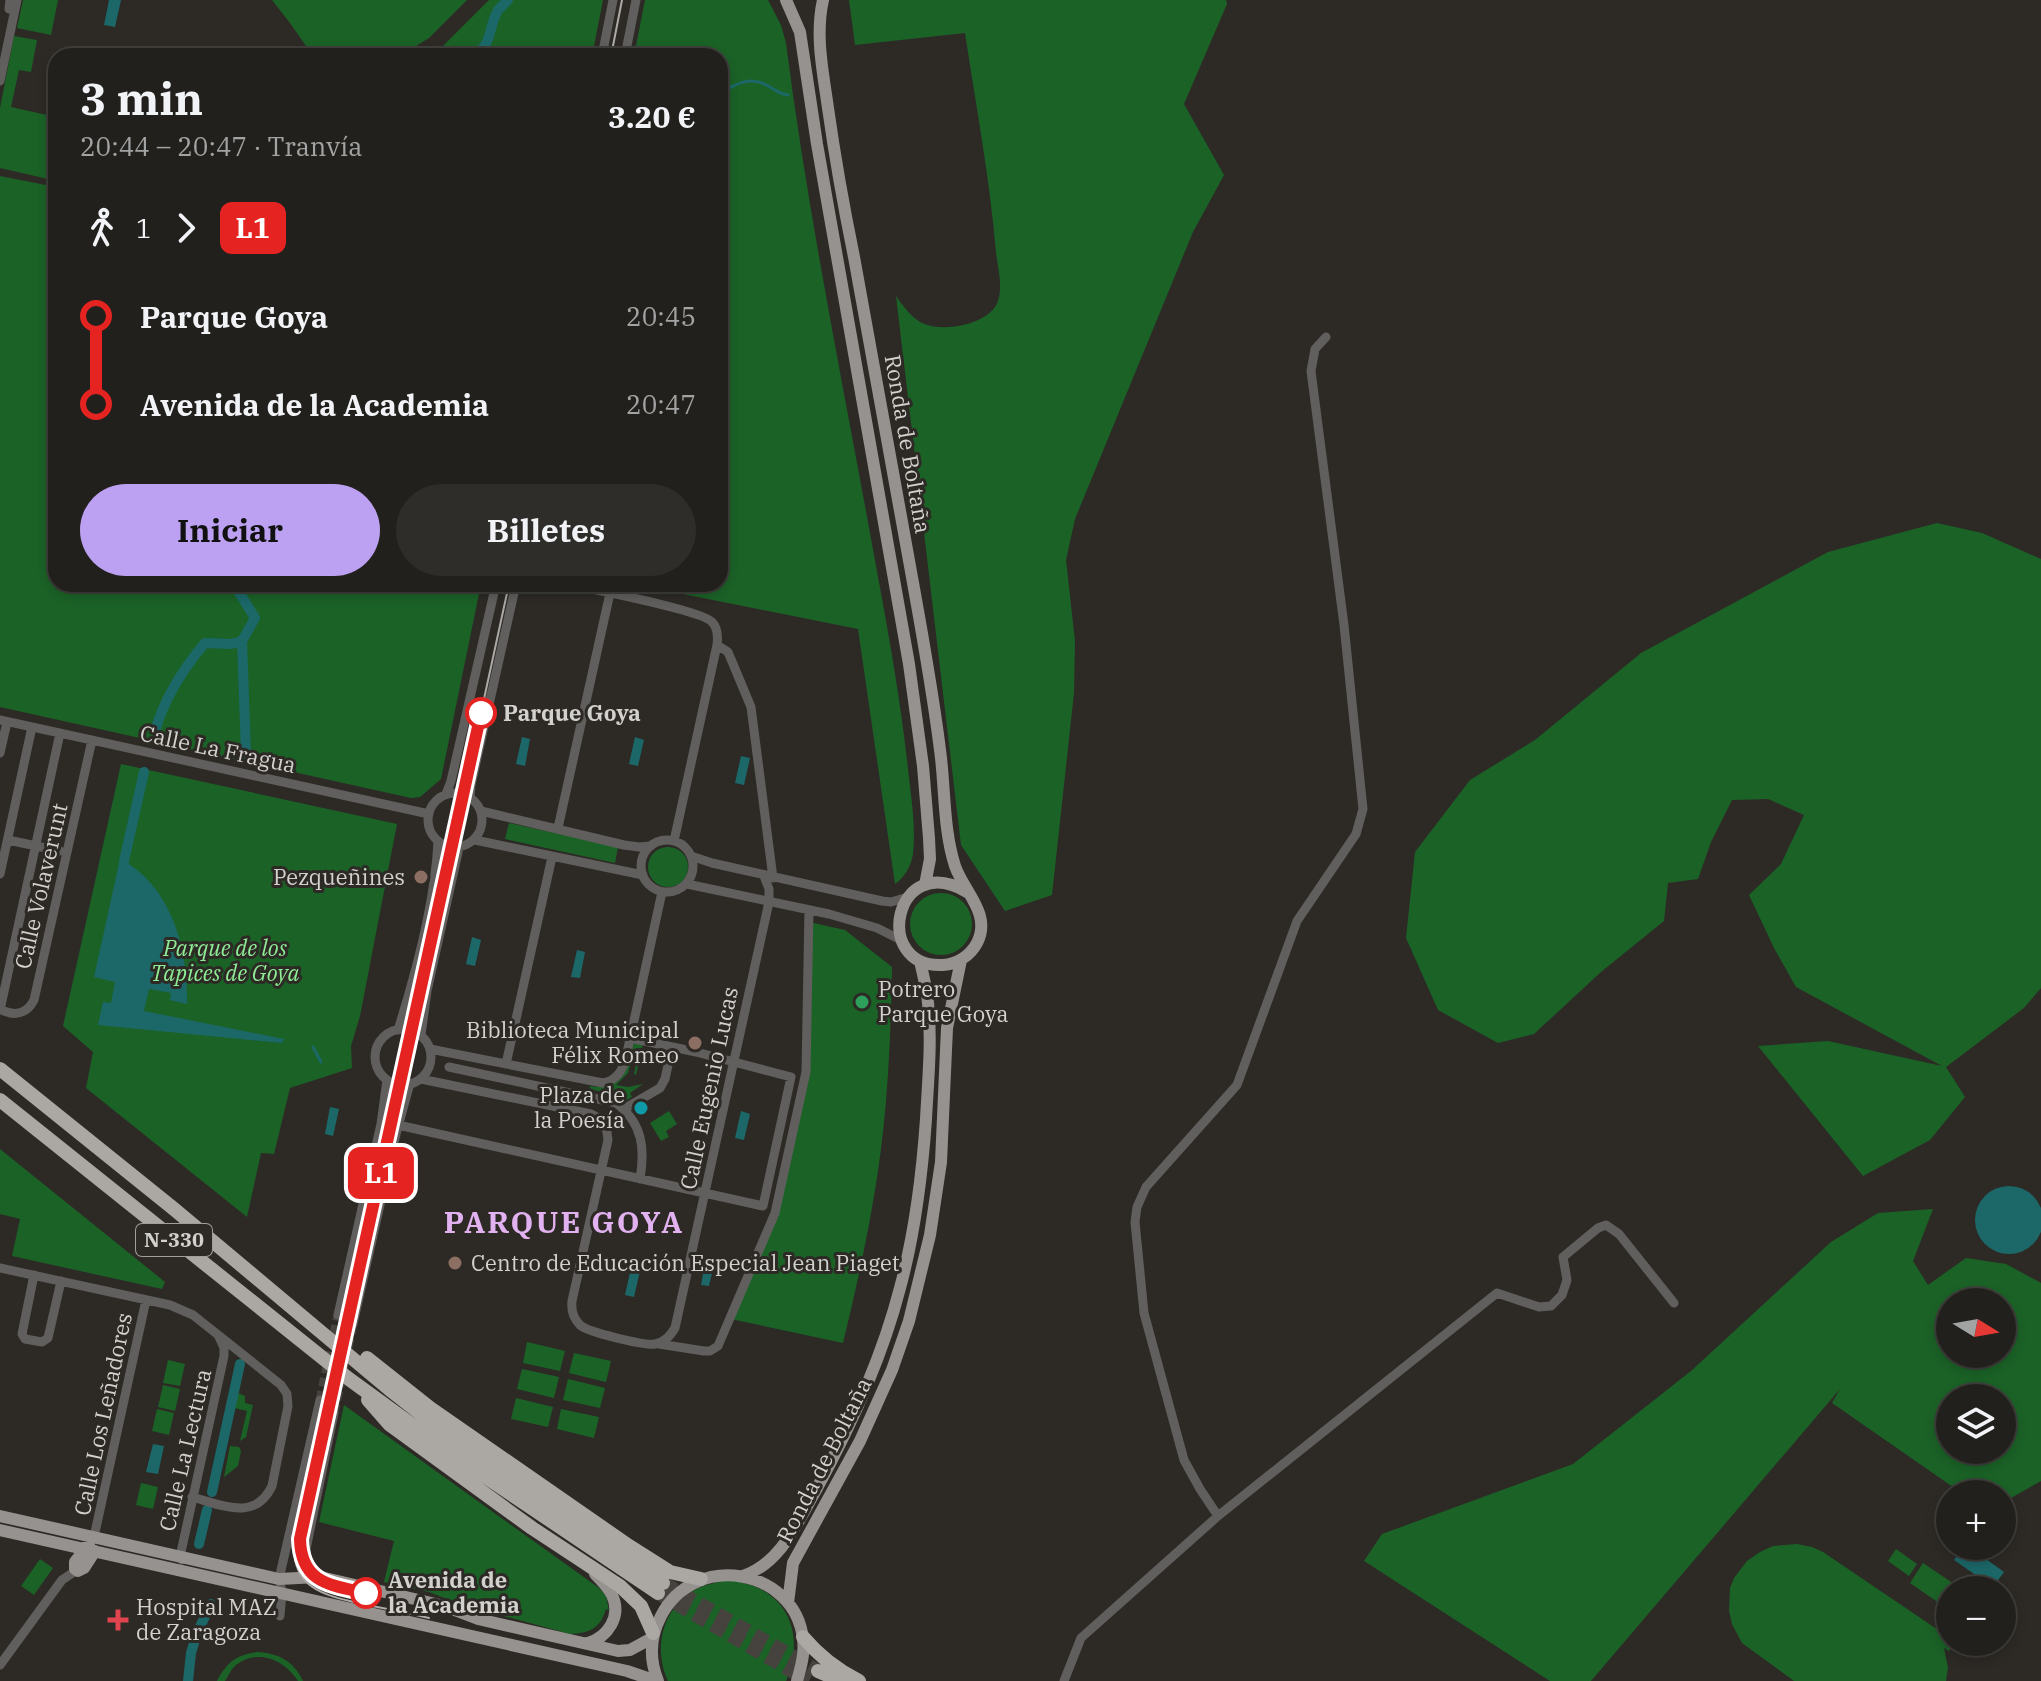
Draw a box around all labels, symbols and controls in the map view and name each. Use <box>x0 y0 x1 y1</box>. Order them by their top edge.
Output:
text: 3 min <box>80 70 203 127</box>
text: 3.20 € <box>608 97 696 136</box>
text: 20:44 – 20:47 · Tranvía <box>80 129 362 163</box>
icon: walk <box>80 206 124 250</box>
icon: forward <box>164 206 208 250</box>
text: L1 <box>236 209 270 246</box>
text: 1 <box>136 211 152 245</box>
text: Parque Goya <box>140 297 328 336</box>
text: 20:45 <box>626 299 696 333</box>
street label: Ronda de Boltaña <box>878 352 939 536</box>
text: Avenida de la Academia <box>140 385 489 424</box>
text: 20:47 <box>626 387 696 421</box>
button: Iniciar <box>80 484 380 576</box>
button: Billetes <box>396 484 696 576</box>
marker: Parque Goya <box>466 698 496 728</box>
place label: Parque Goya <box>503 698 641 727</box>
street label: Calle La Fragua <box>137 718 299 779</box>
street label: Calle Volaverunt <box>7 800 74 972</box>
place label: Pezqueñines <box>273 862 405 891</box>
marker: Pezqueñines <box>412 868 430 886</box>
park label: Parque de los Tapices de Goya <box>151 933 299 987</box>
place label: Potrero Parque Goya <box>878 974 1008 1028</box>
street label: Calle Eugenio Lucas <box>673 984 744 1192</box>
marker: Potrero Parque Goya <box>853 993 871 1011</box>
place label: Biblioteca Municipal Félix Romeo <box>466 1015 679 1069</box>
marker: Biblioteca Municipal Félix Romeo <box>686 1034 704 1052</box>
place label: Plaza de la Poesía <box>534 1080 625 1134</box>
marker: Plaza de la Poesía <box>632 1099 650 1117</box>
line badge: L1 <box>345 1147 417 1199</box>
text: L1 <box>364 1154 398 1191</box>
district label: PARQUE GOYA <box>444 1202 684 1241</box>
road number: N-330 <box>136 1224 212 1256</box>
place label: Centro de Educación Especial Jean Piaget <box>471 1248 900 1277</box>
marker: Centro de Educación Especial Jean Piaget <box>446 1254 464 1272</box>
north arrow <box>1936 1288 2016 1368</box>
map controls <box>1936 1288 2016 1656</box>
street label: Calle Los Leñadores <box>67 1310 138 1518</box>
street label: Calle La Lectura <box>152 1366 217 1534</box>
street label: Ronda de Boltaña <box>769 1372 878 1547</box>
button: layers <box>1936 1384 2016 1464</box>
button: + <box>1936 1480 2016 1560</box>
place label: Avenida de la Academia <box>388 1565 520 1619</box>
button: − <box>1936 1576 2016 1656</box>
marker: Avenida de la Academia <box>351 1578 381 1608</box>
place label: Hospital MAZ de Zaragoza <box>136 1592 277 1646</box>
marker: Hospital MAZ de Zaragoza <box>107 1609 129 1631</box>

